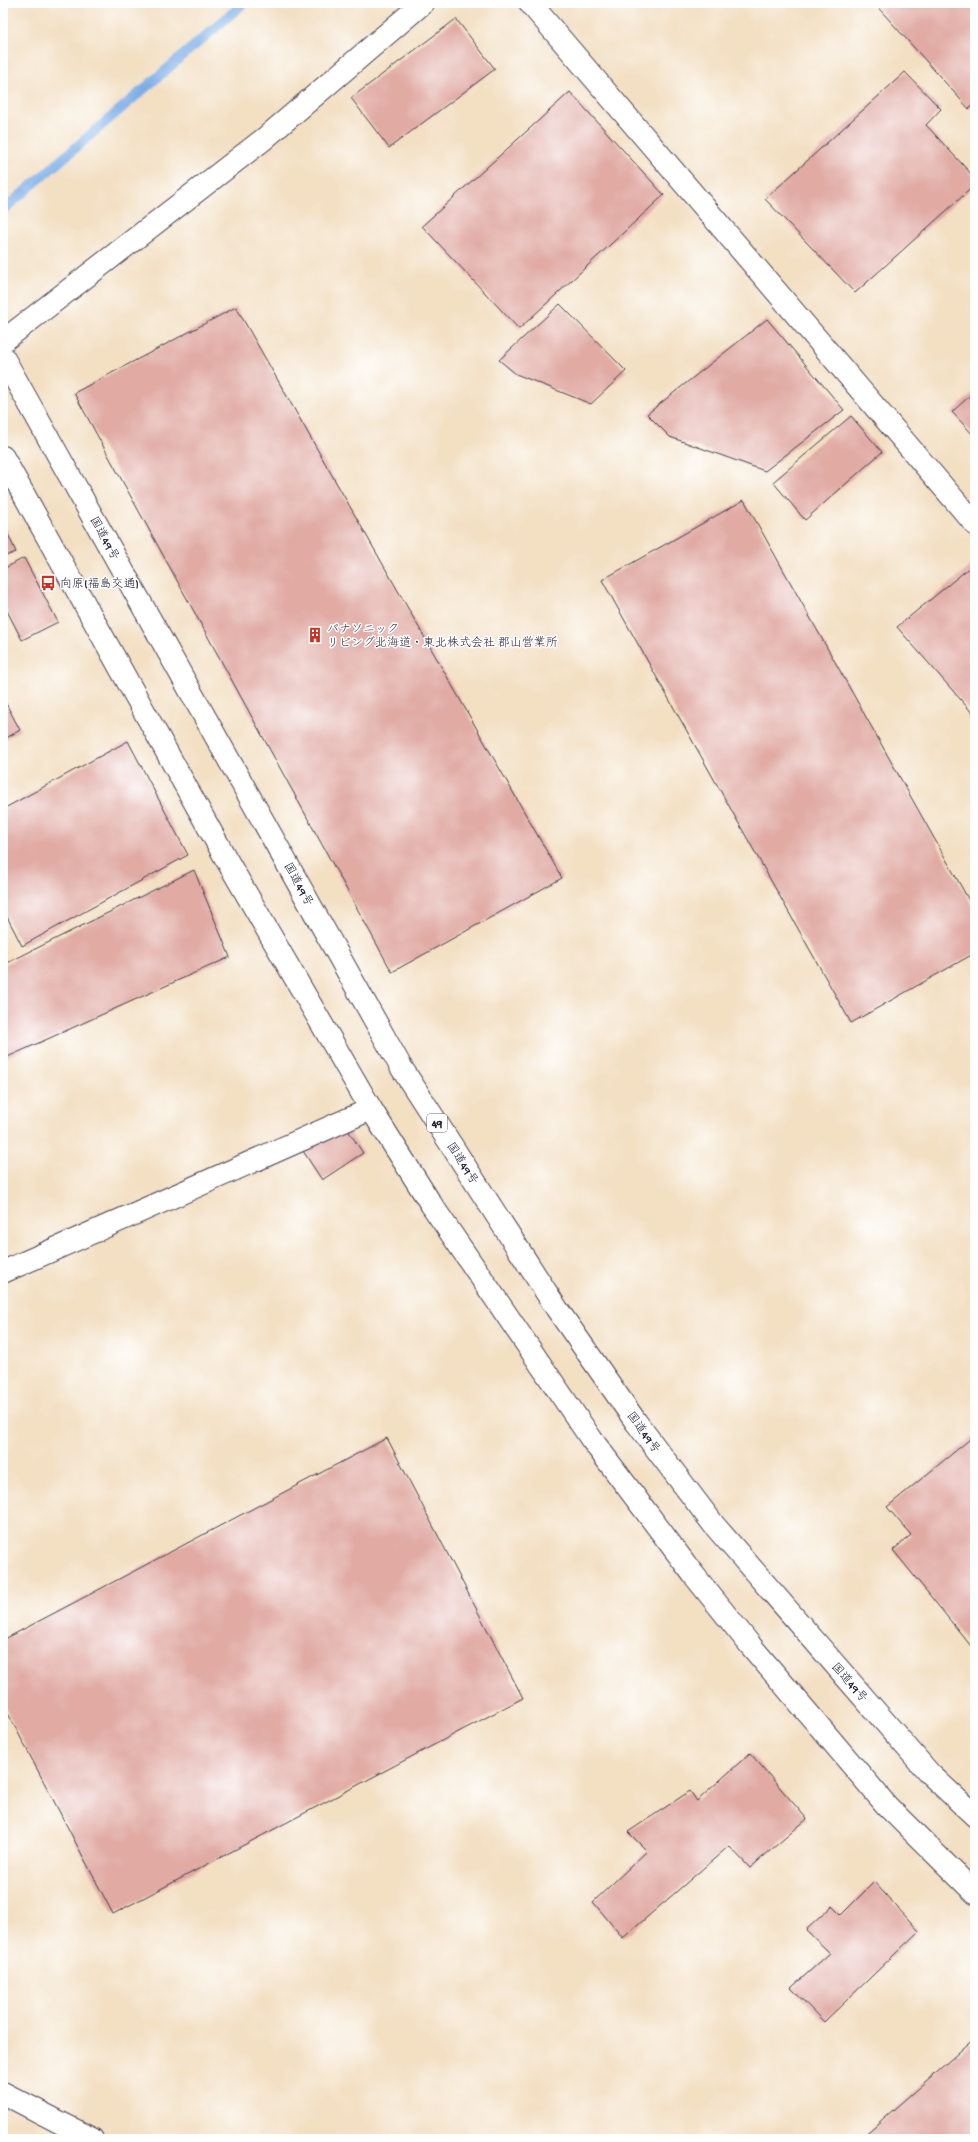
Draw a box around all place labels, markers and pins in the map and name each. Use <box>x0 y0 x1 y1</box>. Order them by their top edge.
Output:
bus stop icon: 向原(福島交通) <box>39 574 57 592</box>
place label: 向原(福島交通) <box>60 577 139 592</box>
place label: パナソニック リビング北海道・東北株式会社 郡山営業所 <box>327 623 558 651</box>
building icon: パナソニック リビング北海道・東北株式会社 郡山営業所 <box>306 626 324 644</box>

